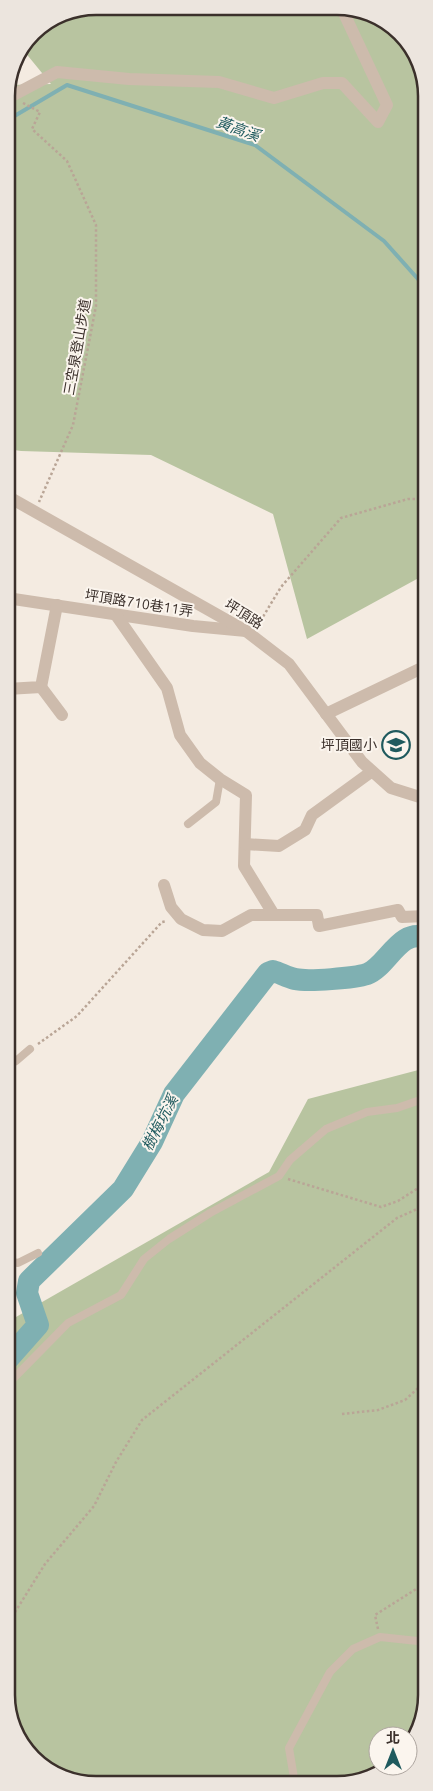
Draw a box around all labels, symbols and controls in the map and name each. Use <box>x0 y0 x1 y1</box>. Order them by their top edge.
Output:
water label: 黃高溪 <box>214 113 264 145</box>
street label: 三空泉登山步道 <box>61 297 93 397</box>
street label: 坪頂路710巷11弄 <box>84 587 194 619</box>
street label: 坪頂路 <box>222 596 266 632</box>
school or university icon: 坪頂國小 <box>381 730 411 760</box>
place label: 坪頂國小 <box>321 737 377 753</box>
water label: 樹梅坑溪 <box>138 1090 182 1153</box>
north arrow <box>368 1726 418 1776</box>
text: 北 <box>386 1730 400 1746</box>

